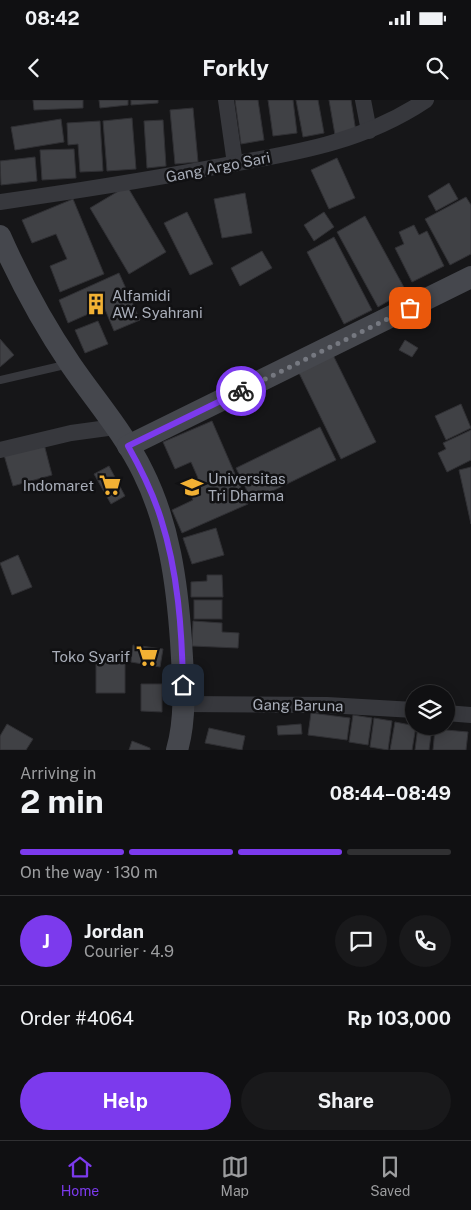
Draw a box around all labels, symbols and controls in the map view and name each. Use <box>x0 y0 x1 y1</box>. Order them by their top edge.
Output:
text: 08:42 <box>25 7 80 29</box>
icon: back <box>20 54 48 82</box>
icon: search <box>423 54 451 82</box>
text: Forkly <box>202 55 269 81</box>
street label: Gang Argo Sari <box>164 149 272 185</box>
place label: Alfamidi AW. Syahrani <box>112 287 203 321</box>
pin <box>389 287 431 329</box>
building icon: Alfamidi AW. Syahrani <box>83 291 109 317</box>
icon: bag <box>396 294 424 322</box>
courier <box>216 366 266 416</box>
icon: bike <box>227 377 255 405</box>
place label: Universitas Tri Dharma <box>208 470 286 504</box>
supermarket icon: Indomaret <box>97 472 123 498</box>
school or university icon: Universitas Tri Dharma <box>179 474 205 500</box>
place label: Indomaret <box>23 477 94 494</box>
supermarket icon: Toko Syarif <box>134 643 160 669</box>
place label: Toko Syarif <box>52 648 130 665</box>
pin <box>162 664 204 706</box>
icon: home <box>169 671 197 699</box>
map controls <box>405 685 455 735</box>
button: layers <box>405 685 455 735</box>
street label: Gang Baruna <box>252 696 344 714</box>
text: Arriving in <box>20 764 96 783</box>
text: 08:44–08:49 <box>330 782 451 804</box>
text: 2 min <box>20 783 104 820</box>
text: On the way · 130 m <box>20 863 158 882</box>
button: chat <box>335 915 387 967</box>
button: phone <box>399 915 451 967</box>
text: Jordan <box>84 920 144 942</box>
text: J <box>42 930 50 952</box>
text: Courier · 4.9 <box>84 942 174 961</box>
text: Order #4064 <box>20 1007 134 1029</box>
text: Rp 103,000 <box>347 1007 451 1029</box>
button: Help <box>20 1072 231 1130</box>
button: Share <box>241 1072 451 1130</box>
tab: Home <box>61 1153 99 1199</box>
tab: Map <box>221 1153 249 1199</box>
tab: Saved <box>370 1153 410 1199</box>

